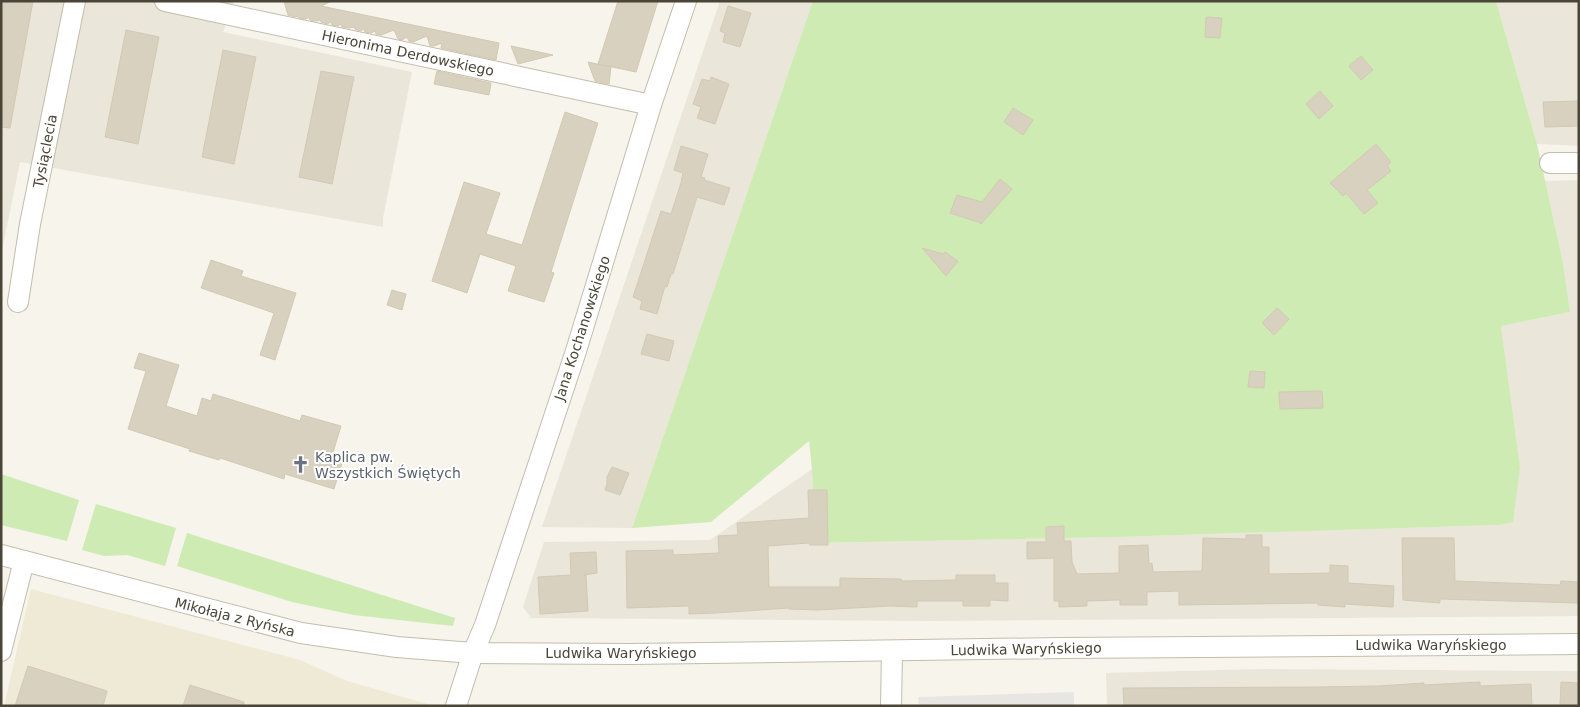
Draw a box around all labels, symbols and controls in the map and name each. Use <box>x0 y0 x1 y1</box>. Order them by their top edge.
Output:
street label: Hieronima Derdowskiego <box>320 27 496 79</box>
street label: Tysiąclecia <box>30 113 60 190</box>
street label: Jana Kochanowskiego <box>551 254 613 403</box>
place label: Kaplica pw. Wszystkich Świętych <box>315 449 461 481</box>
church icon: Kaplica pw. Wszystkich Świętych <box>291 455 311 475</box>
street label: Mikołaja z Ryńska <box>173 594 297 640</box>
street label: Ludwika Waryńskiego <box>1355 637 1507 653</box>
street label: Ludwika Waryńskiego <box>950 640 1102 658</box>
street label: Ludwika Waryńskiego <box>545 645 697 661</box>

